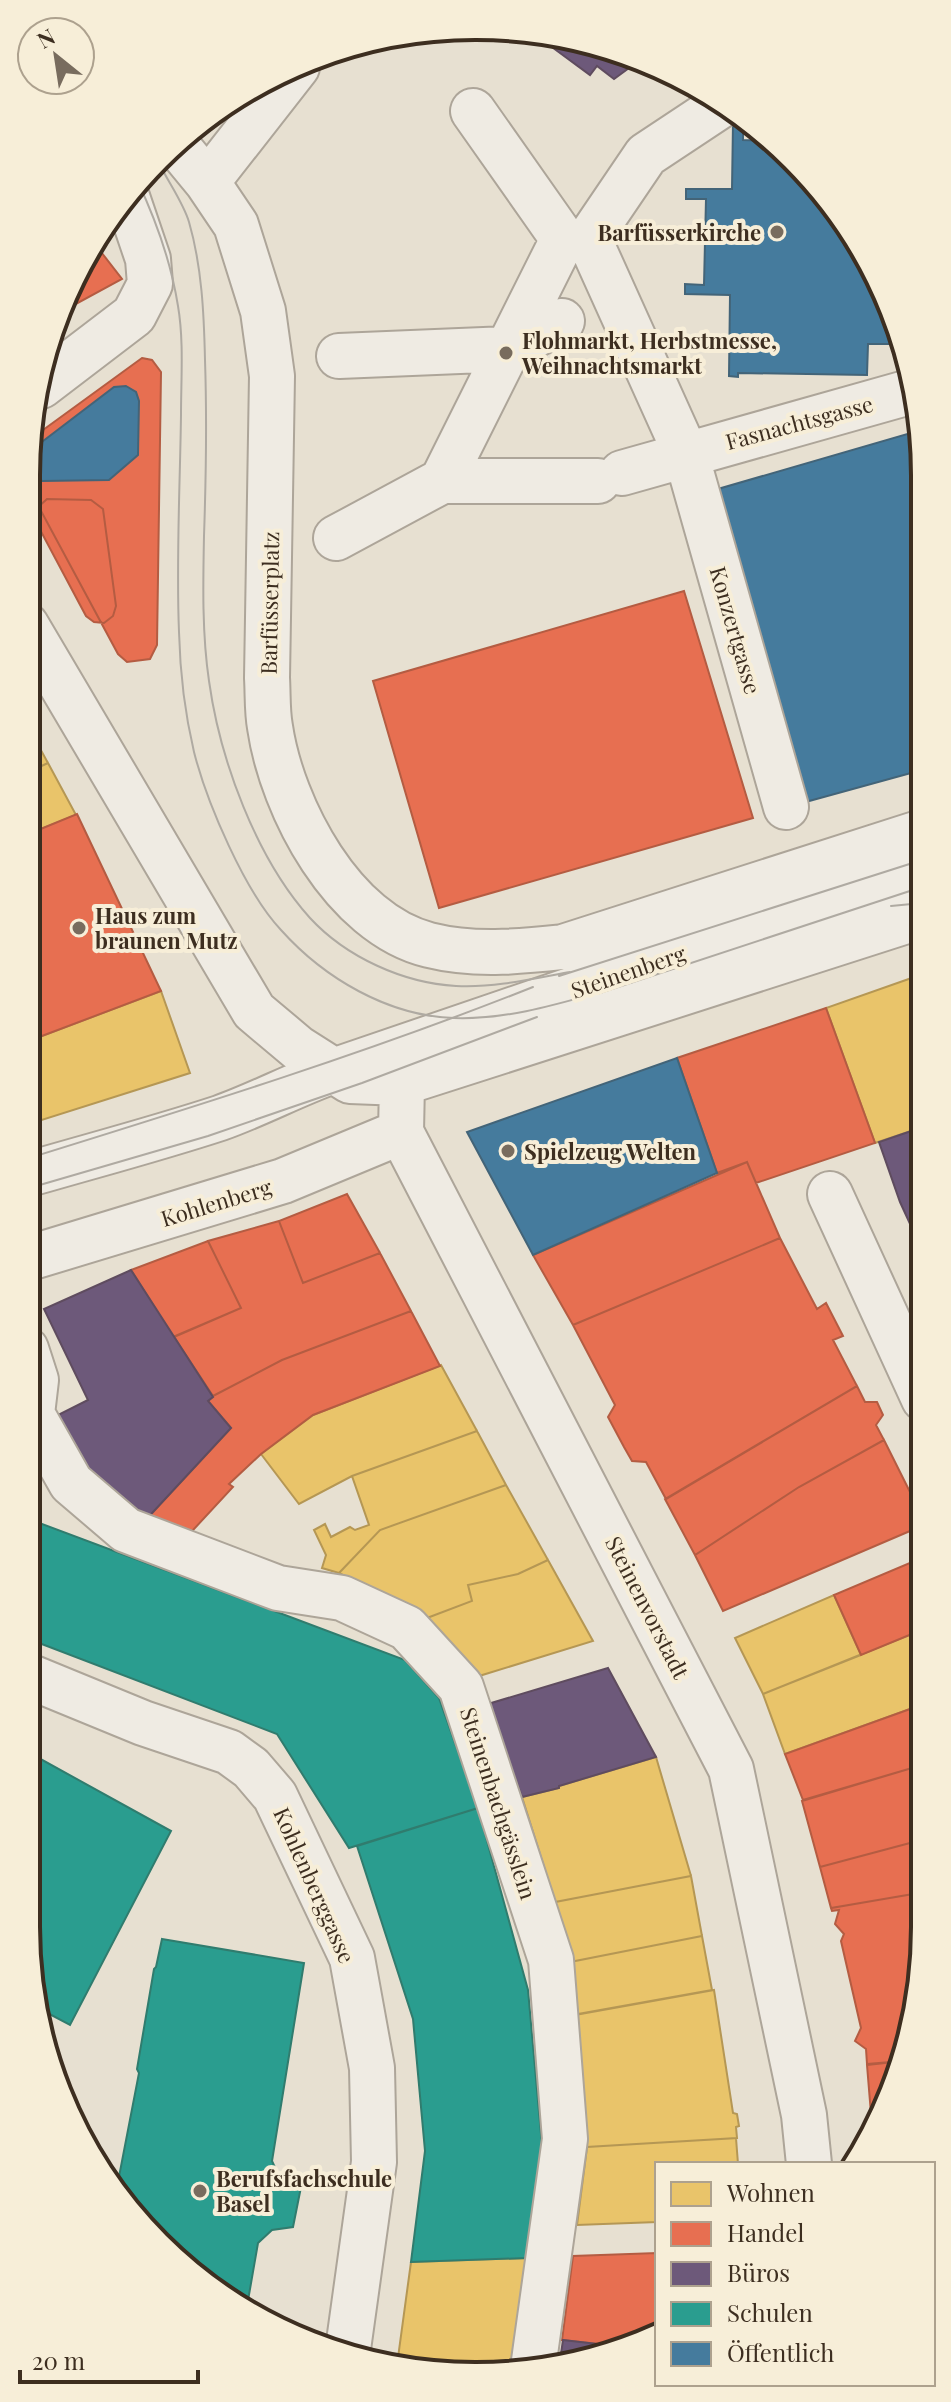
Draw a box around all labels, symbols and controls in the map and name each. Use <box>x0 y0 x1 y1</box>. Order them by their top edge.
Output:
north arrow <box>16 16 96 96</box>
text: N <box>31 21 60 55</box>
place label: Barfüsserkirche <box>597 217 761 247</box>
marker: Barfüsserkirche <box>768 223 786 241</box>
place label: Flohmarkt, Herbstmesse, Weihnachtsmarkt <box>521 325 777 380</box>
marker: Flohmarkt, Herbstmesse, Weihnachtsmarkt <box>497 344 515 362</box>
street label: Fasnachtsgasse <box>722 388 876 456</box>
street label: Barfüsserplatz <box>253 531 285 675</box>
street label: Konzertgasse <box>703 563 769 697</box>
place label: Haus zum braunen Mutz <box>95 900 238 955</box>
marker: Haus zum braunen Mutz <box>70 919 88 937</box>
street label: Steinenberg <box>567 937 690 1005</box>
place label: Spielzeug Welten <box>524 1136 697 1166</box>
marker: Spielzeug Welten <box>499 1142 517 1160</box>
street label: Kohlenberg <box>157 1171 275 1233</box>
street label: Steinenvorstadt <box>599 1531 697 1684</box>
street label: Steinenbachgässlein <box>454 1703 544 1903</box>
street label: Kohlenberggasse <box>267 1802 363 1968</box>
legend <box>655 2162 935 2386</box>
place label: Berufsfachschule Basel <box>216 2163 392 2218</box>
text: Wohnen <box>726 2176 815 2208</box>
marker: Berufsfachschule Basel <box>191 2182 209 2200</box>
text: Handel <box>727 2216 804 2248</box>
text: Büros <box>727 2256 790 2288</box>
text: Schulen <box>727 2296 813 2328</box>
scale bar <box>20 2334 198 2384</box>
text: Öffentlich <box>727 2336 834 2368</box>
text: 20 m <box>32 2344 85 2376</box>

